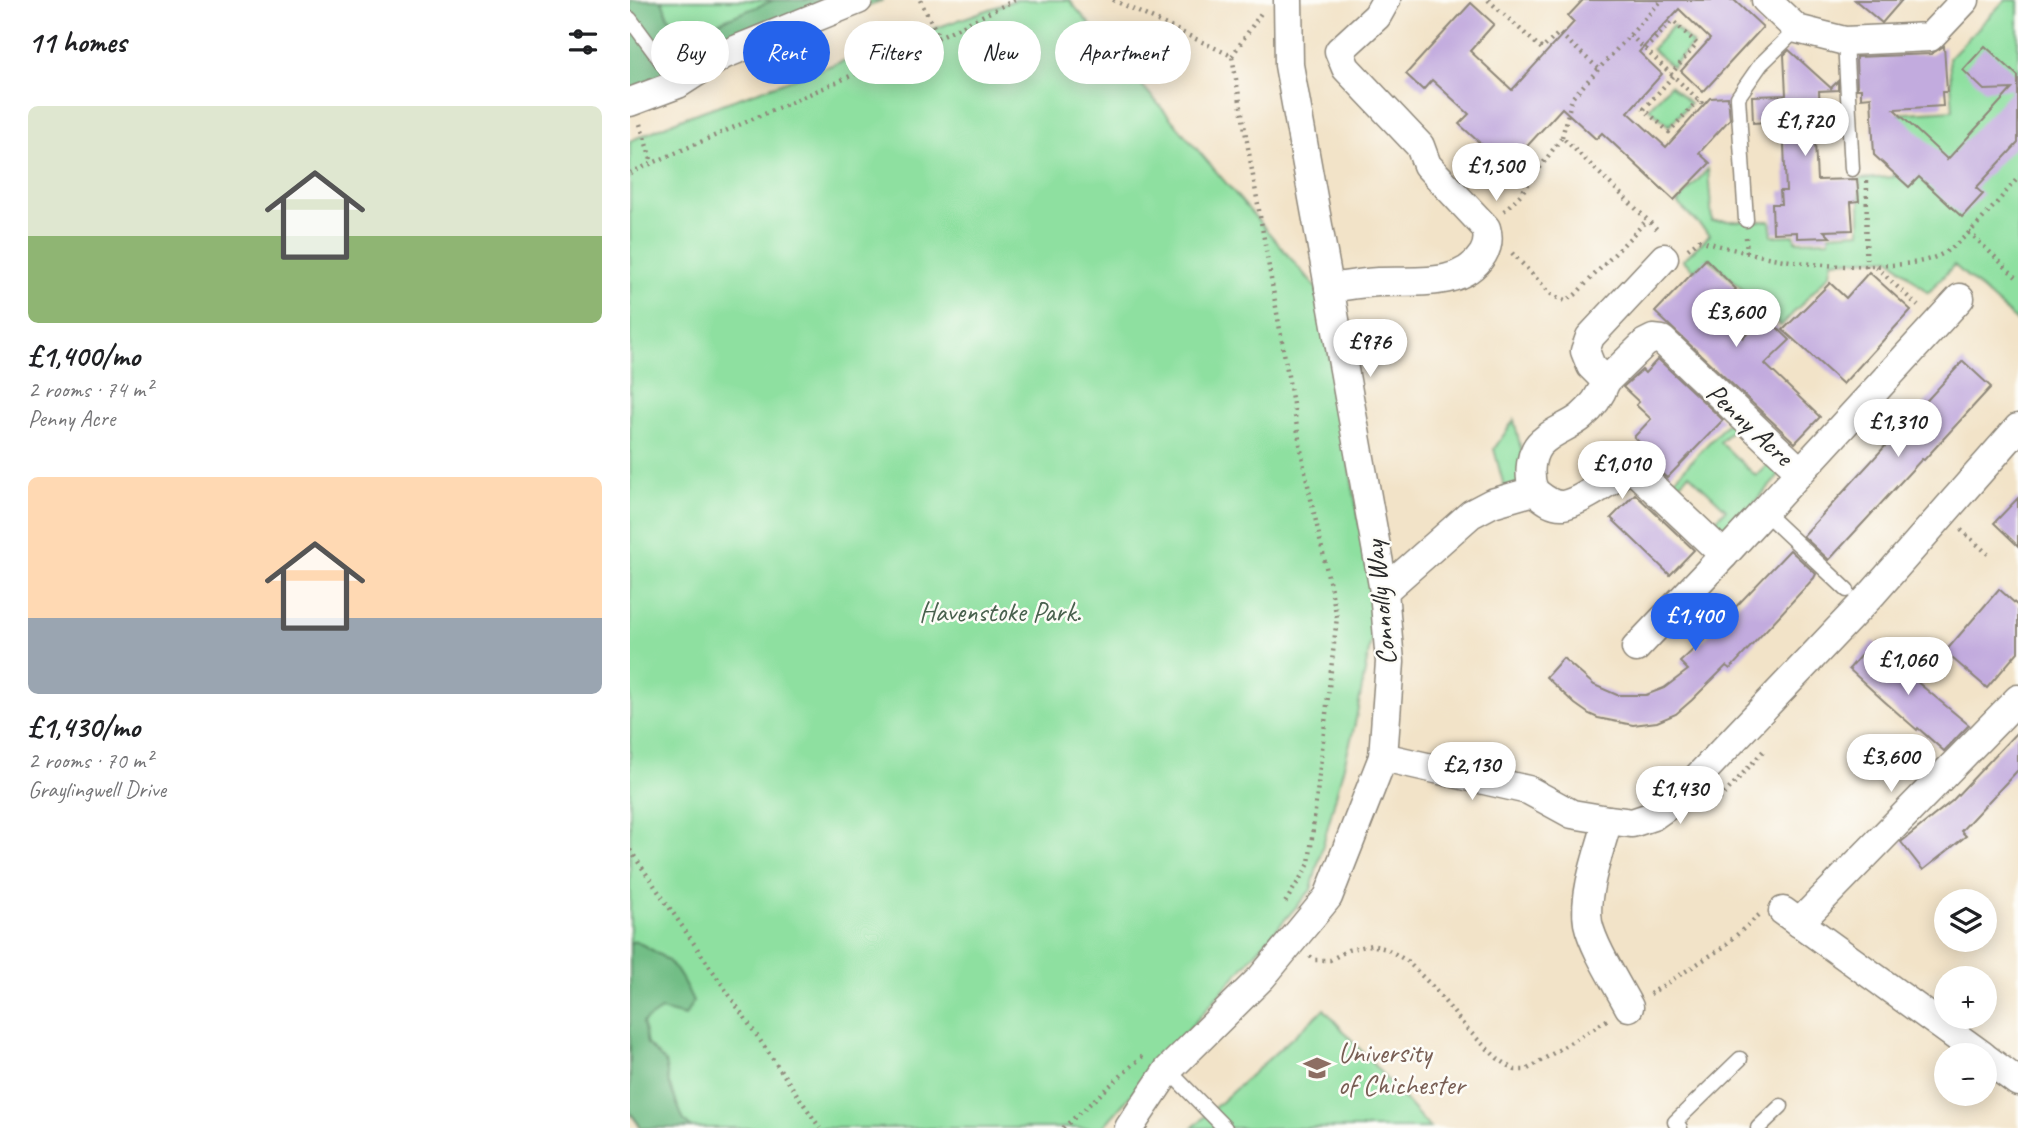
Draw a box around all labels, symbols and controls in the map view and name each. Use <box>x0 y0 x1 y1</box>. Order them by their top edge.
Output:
chip: Buy <box>651 21 729 84</box>
chip: Rent <box>743 21 830 84</box>
chip: Filters <box>844 21 944 84</box>
chip: New <box>958 21 1041 84</box>
chip: Apartment <box>1055 21 1191 84</box>
text: 11 homes <box>28 23 126 61</box>
icon: filters <box>564 23 602 61</box>
pin: £1,720 <box>1748 99 1862 158</box>
text: £1,720 <box>1777 106 1833 135</box>
pin: £1,500 <box>1439 144 1553 203</box>
text: £1,500 <box>1468 151 1524 180</box>
icon: home <box>252 152 378 278</box>
pin: £3,600 <box>1679 290 1793 349</box>
text: £3,600 <box>1708 297 1764 326</box>
pin: £976 <box>1329 320 1411 379</box>
text: £976 <box>1349 327 1391 356</box>
text: £1,400/mo <box>28 337 140 375</box>
text: 2 rooms · 74 m² <box>28 375 152 404</box>
street label: Penny Acre <box>1699 375 1802 474</box>
pin: £1,310 <box>1841 400 1955 459</box>
text: Penny Acre <box>28 404 115 433</box>
text: £1,310 <box>1870 407 1926 436</box>
pin: £1,010 <box>1565 442 1679 501</box>
text: £1,010 <box>1594 449 1650 478</box>
icon: home <box>252 523 378 649</box>
street label: Connolly Way <box>1356 537 1404 667</box>
park label: Havenstoke Park. <box>919 594 1081 629</box>
pin: £1,400 <box>1638 594 1752 653</box>
text: £1,400 <box>1667 601 1723 630</box>
pin: £1,060 <box>1851 638 1965 697</box>
text: £1,060 <box>1880 645 1936 674</box>
text: £1,430/mo <box>28 708 140 746</box>
pin: £3,600 <box>1834 734 1948 794</box>
pin: £2,130 <box>1415 742 1529 802</box>
text: £3,600 <box>1863 742 1919 771</box>
text: 2 rooms · 70 m² <box>28 746 152 775</box>
text: £2,130 <box>1444 750 1500 779</box>
pin: £1,430 <box>1623 766 1737 826</box>
text: £1,430 <box>1652 774 1708 803</box>
text: Graylingwell Drive <box>28 775 166 804</box>
map controls <box>1934 889 1997 1106</box>
button: layers <box>1934 889 1997 952</box>
button: + <box>1934 966 1997 1029</box>
place label: University of Chichester <box>1338 1035 1467 1102</box>
button: − <box>1934 1043 1997 1106</box>
school or university icon: University of Chichester <box>1302 1053 1332 1083</box>

